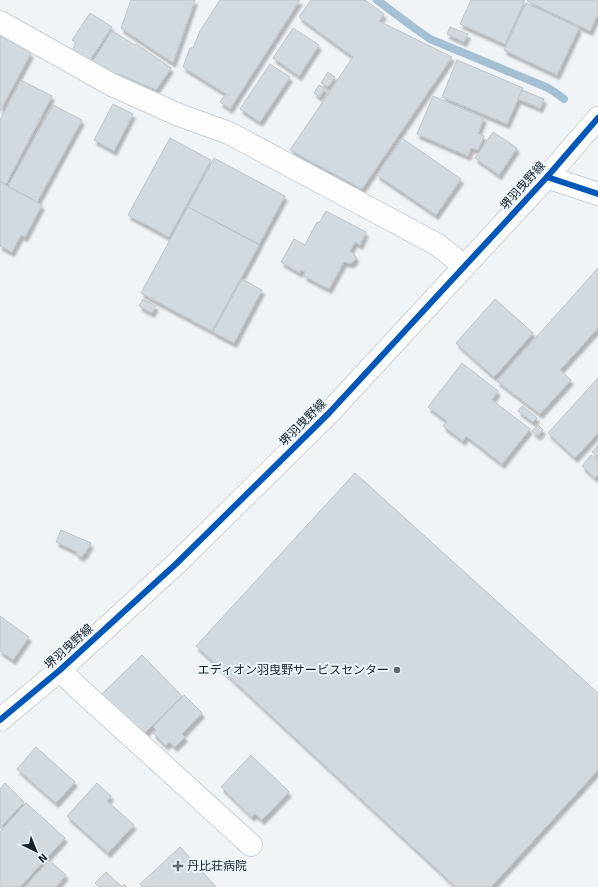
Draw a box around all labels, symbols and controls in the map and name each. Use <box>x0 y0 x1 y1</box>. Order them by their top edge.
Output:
street label: 堺羽曳野線 <box>497 159 549 213</box>
street label: 堺羽曳野線 <box>276 396 330 450</box>
street label: 堺羽曳野線 <box>42 621 96 673</box>
place label: エディオン羽曳野サービスセンター <box>198 663 389 678</box>
marker: エディオン羽曳野サービスセンター <box>392 665 402 675</box>
north arrow <box>16 831 56 871</box>
text: N <box>35 851 50 865</box>
place label: 丹比荘病院 <box>187 859 247 874</box>
marker: 丹比荘病院 <box>172 860 184 872</box>

